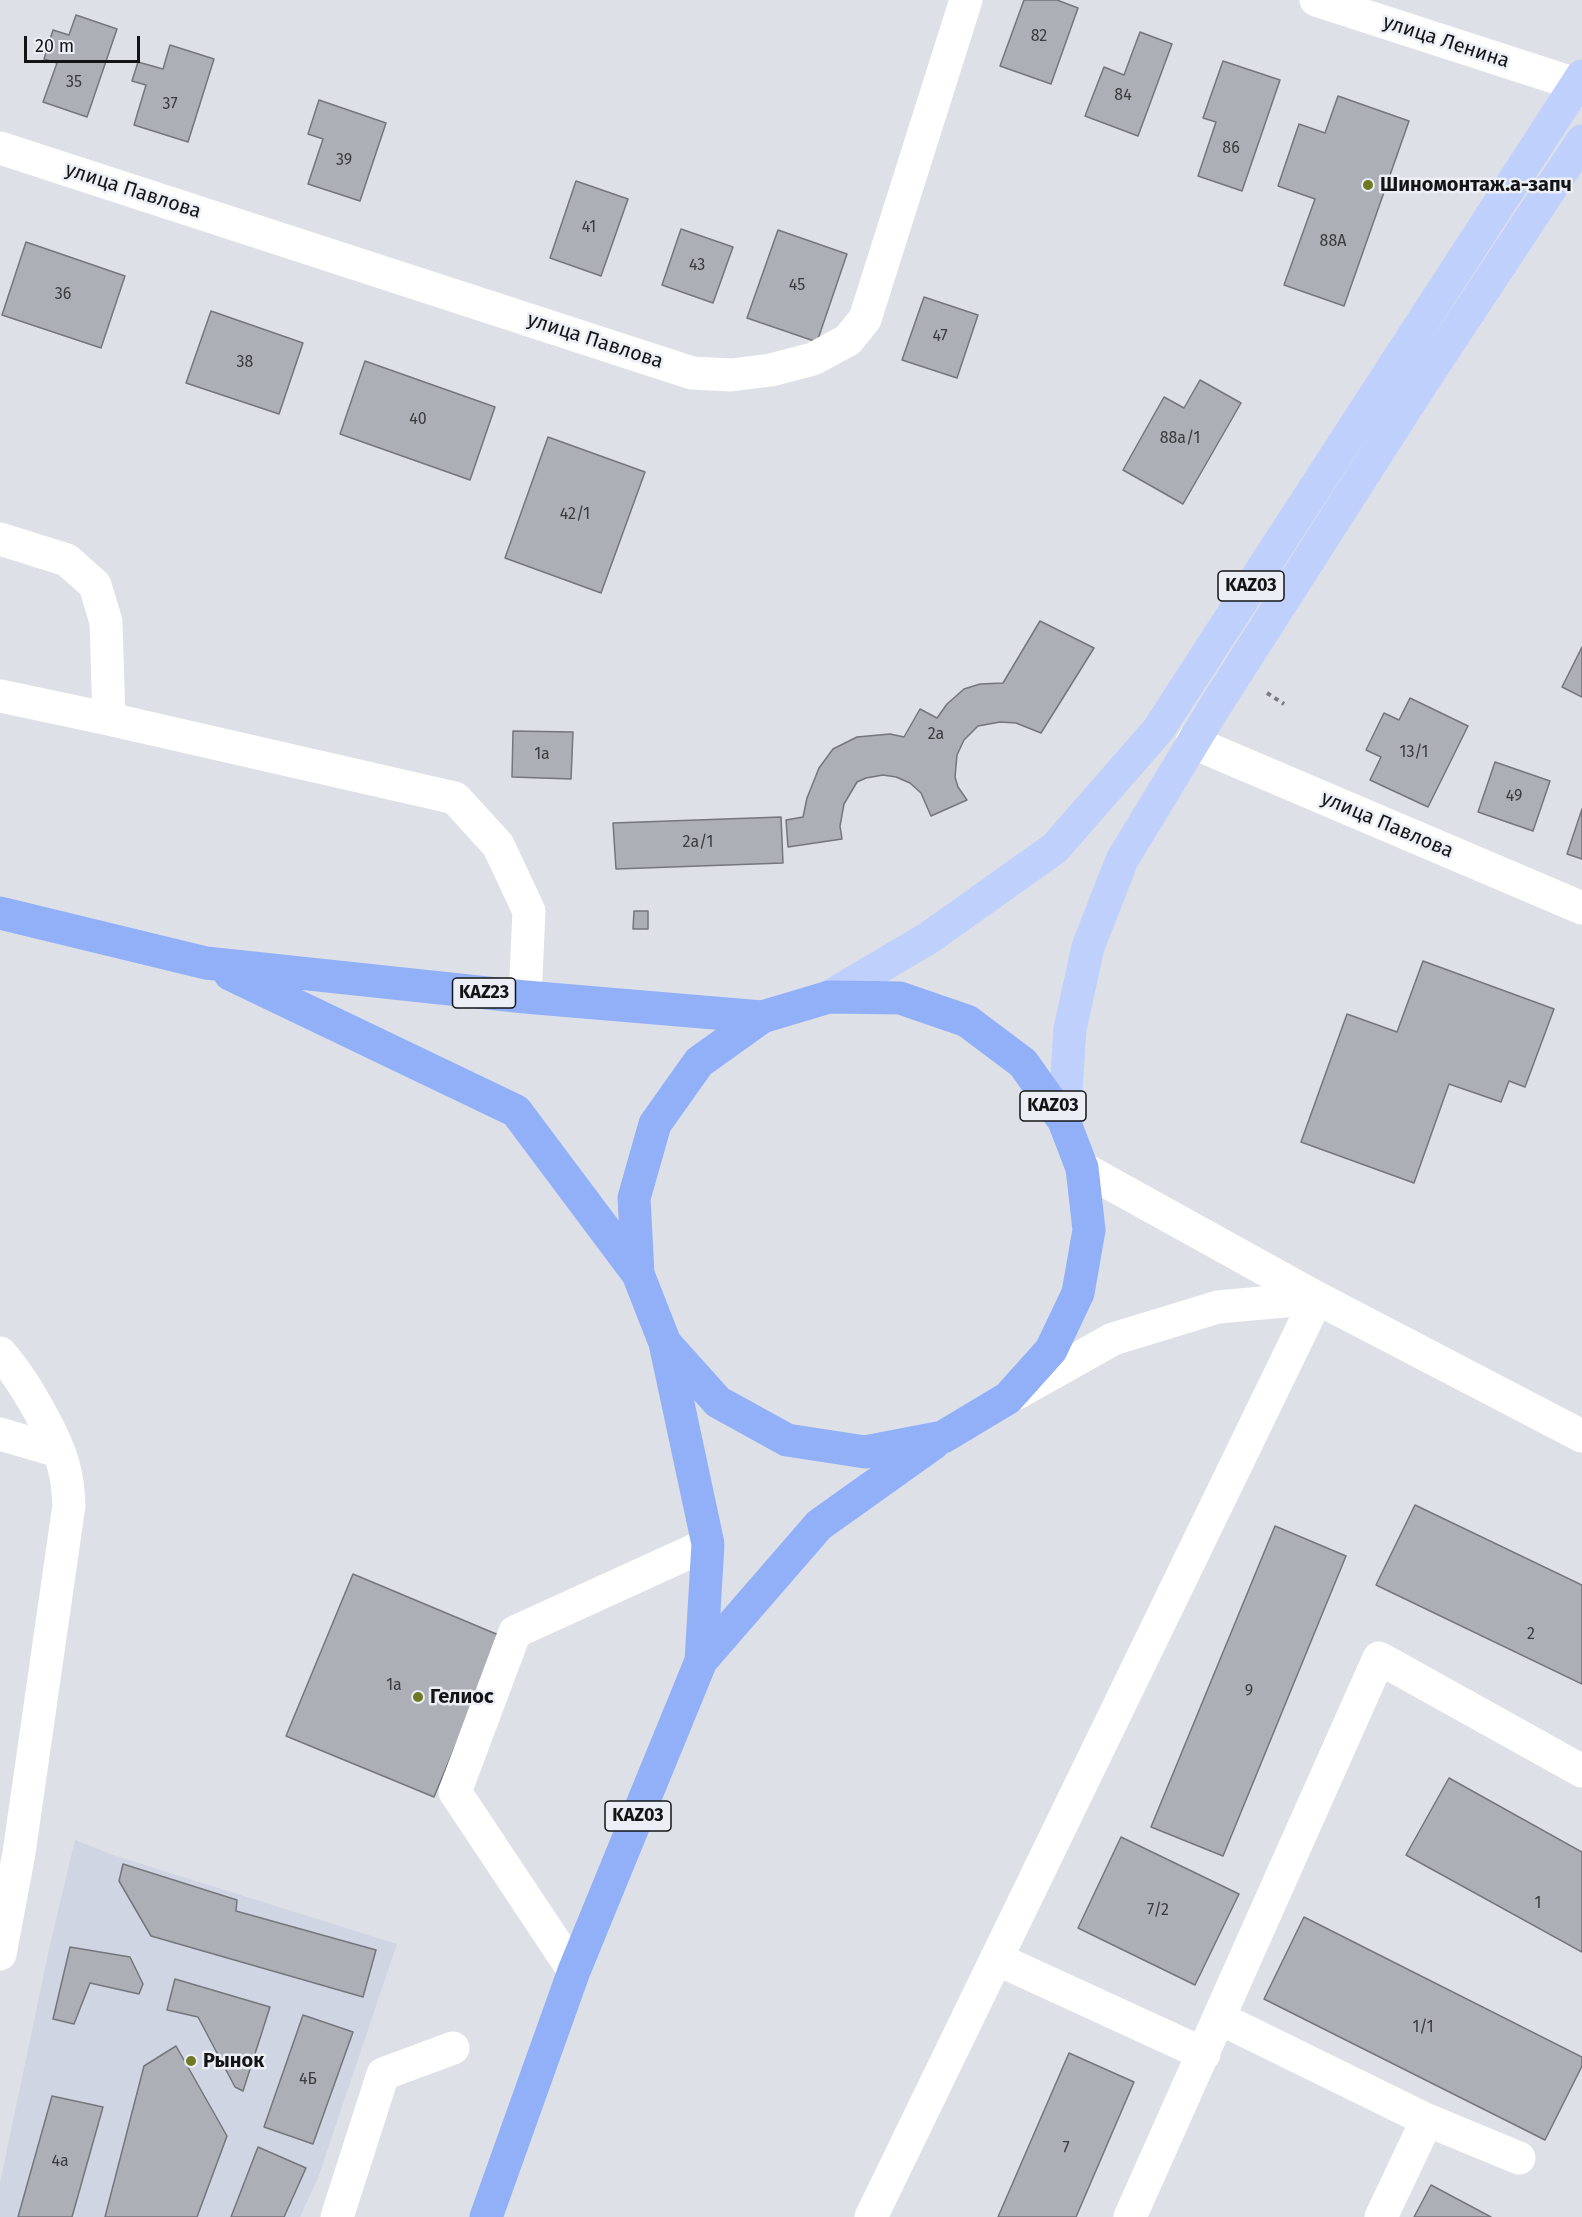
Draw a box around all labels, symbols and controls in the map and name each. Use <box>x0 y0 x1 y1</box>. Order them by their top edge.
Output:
street label: улица Ленина <box>1380 10 1512 74</box>
scale bar <box>27 24 142 62</box>
house number: 82 <box>1031 27 1047 47</box>
text: 20 m <box>35 35 74 57</box>
house number: 35 <box>66 73 82 93</box>
house number: 84 <box>1114 86 1132 106</box>
house number: 37 <box>162 95 178 115</box>
house number: 86 <box>1222 139 1240 159</box>
house number: 39 <box>336 151 352 171</box>
street label: улица Павлова <box>62 158 204 224</box>
place label: Шиномонтаж.а-запч <box>1380 173 1572 197</box>
marker: Шиномонтаж.а-запч <box>1361 178 1375 192</box>
house number: 41 <box>582 218 596 238</box>
house number: 88А <box>1320 232 1346 252</box>
house number: 43 <box>689 256 705 276</box>
house number: 45 <box>789 276 805 296</box>
house number: 36 <box>55 285 71 305</box>
street label: улица Павлова <box>524 308 666 374</box>
house number: 47 <box>932 327 948 347</box>
house number: 38 <box>237 353 253 373</box>
house number: 40 <box>409 410 427 430</box>
house number: 88а/1 <box>1160 429 1200 449</box>
house number: 42/1 <box>560 505 590 525</box>
road number: KАZ03 <box>1218 571 1284 601</box>
house number: 2а <box>928 725 944 745</box>
house number: 13/1 <box>1400 743 1428 763</box>
house number: 1а <box>534 745 550 765</box>
street label: улица Павлова <box>1317 786 1457 864</box>
house number: 49 <box>1506 787 1522 807</box>
house number: 2а/1 <box>683 833 713 853</box>
road number: KAZ23 <box>452 978 516 1008</box>
road number: KАZ03 <box>1020 1091 1086 1121</box>
house number: 2 <box>1527 1625 1535 1645</box>
house number: 1а <box>386 1676 402 1696</box>
house number: 9 <box>1245 1682 1253 1702</box>
place label: Гелиос <box>430 1685 494 1709</box>
marker: Гелиос <box>411 1690 425 1704</box>
road number: KАZ03 <box>605 1801 671 1831</box>
house number: 1 <box>1535 1894 1541 1914</box>
house number: 7/2 <box>1147 1901 1169 1921</box>
house number: 1/1 <box>1412 2018 1434 2038</box>
place label: Рынок <box>203 2049 264 2073</box>
marker: Рынок <box>184 2054 198 2068</box>
house number: 4Б <box>299 2070 317 2090</box>
house number: 7 <box>1062 2139 1070 2159</box>
house number: 4а <box>51 2152 69 2172</box>

